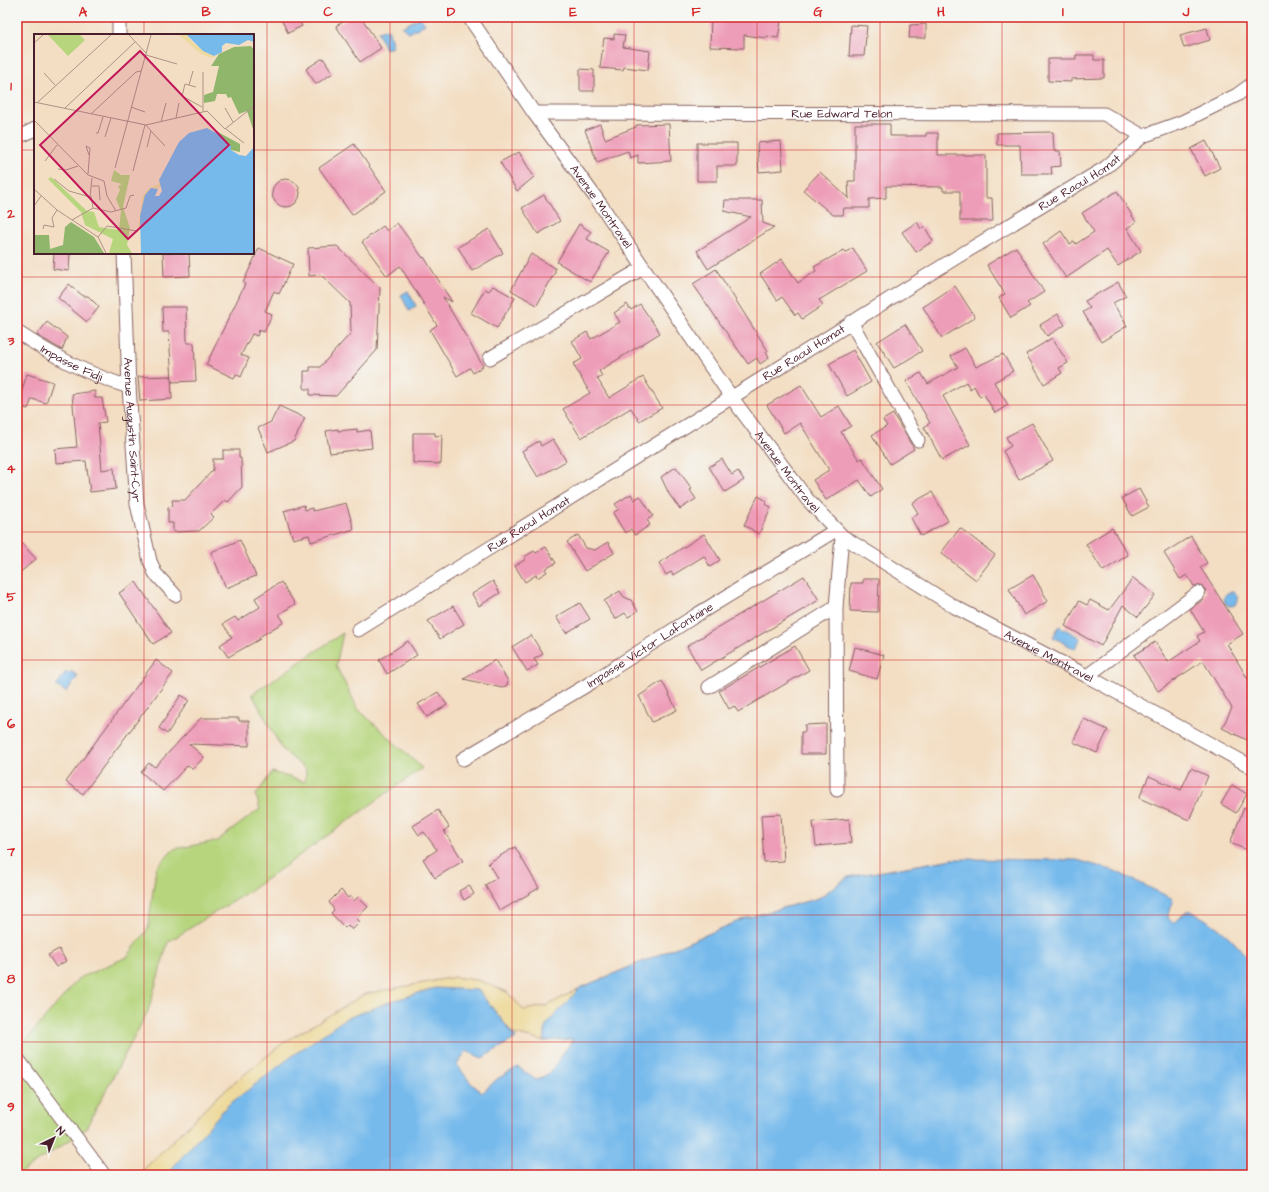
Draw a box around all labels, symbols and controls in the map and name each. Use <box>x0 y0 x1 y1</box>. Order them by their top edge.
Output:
text: A <box>79 3 88 21</box>
text: B <box>201 3 211 21</box>
text: C <box>323 3 333 21</box>
text: D <box>447 3 456 21</box>
text: E <box>569 3 577 21</box>
text: F <box>691 3 701 21</box>
text: G <box>813 3 823 21</box>
text: H <box>937 3 945 21</box>
text: I <box>1062 3 1064 21</box>
text: J <box>1182 3 1190 21</box>
inset map <box>34 34 254 254</box>
text: 1 <box>10 77 12 95</box>
street label: Rue Edward Telon <box>791 105 893 123</box>
street label: Rue Raoul Homat <box>1035 150 1125 215</box>
street label: Avenue Montravel <box>565 161 636 252</box>
text: 2 <box>6 205 15 223</box>
street label: Rue Raoul Homat <box>759 321 849 385</box>
text: 3 <box>7 332 15 350</box>
street label: Impasse Fidji <box>37 341 105 386</box>
street label: Avenue Augustin Saint-Cyr <box>119 357 145 503</box>
street label: Avenue Montravel <box>750 427 824 517</box>
text: 4 <box>7 460 16 478</box>
street label: Rue Raoul Homat <box>484 492 574 556</box>
text: 5 <box>6 588 16 606</box>
street label: Impasse Victor Lafontaine <box>584 598 717 692</box>
street label: Avenue Montravel <box>1001 626 1096 687</box>
text: 6 <box>7 715 16 733</box>
text: 7 <box>6 843 16 861</box>
text: 8 <box>7 970 16 988</box>
text: 9 <box>7 1098 15 1116</box>
north arrow <box>34 1118 74 1158</box>
text: N <box>53 1123 68 1139</box>

